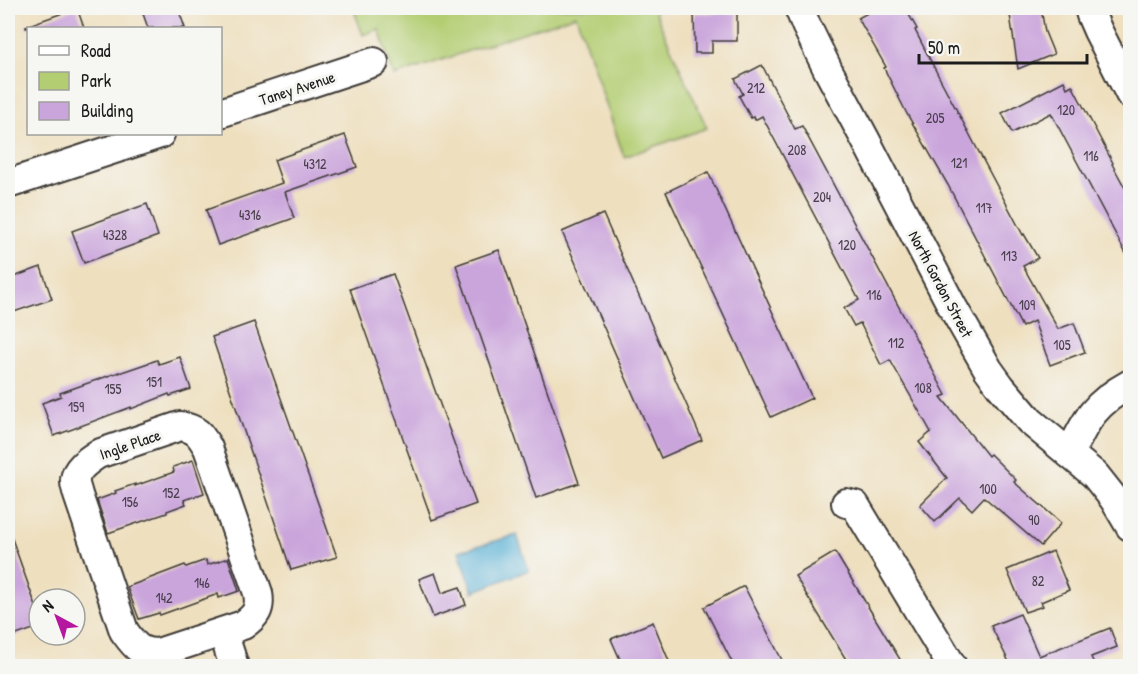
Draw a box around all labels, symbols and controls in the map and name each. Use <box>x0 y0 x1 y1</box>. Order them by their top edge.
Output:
legend <box>27 27 222 135</box>
scale bar <box>919 27 1087 65</box>
text: 50 m <box>928 35 960 60</box>
text: Road <box>81 38 111 63</box>
street label: Taney Avenue <box>256 65 338 111</box>
text: Park <box>81 68 112 93</box>
house number: 212 <box>747 78 766 97</box>
text: Building <box>81 98 133 123</box>
house number: 120 <box>1057 100 1075 119</box>
house number: 205 <box>926 108 944 127</box>
house number: 208 <box>788 140 806 159</box>
house number: 116 <box>1083 146 1099 165</box>
house number: 121 <box>951 153 967 172</box>
house number: 4312 <box>303 154 327 173</box>
house number: 204 <box>813 187 831 206</box>
house number: 117 <box>975 198 993 217</box>
house number: 4316 <box>239 205 262 224</box>
house number: 4328 <box>103 225 127 244</box>
street label: North Gordon Street <box>904 227 979 342</box>
house number: 120 <box>838 235 856 254</box>
house number: 113 <box>1001 246 1017 265</box>
house number: 116 <box>866 285 882 304</box>
house number: 109 <box>1019 295 1035 314</box>
house number: 112 <box>888 333 905 352</box>
house number: 105 <box>1053 335 1071 354</box>
house number: 151 <box>146 372 162 391</box>
house number: 108 <box>914 378 932 397</box>
house number: 155 <box>105 379 122 398</box>
house number: 159 <box>68 397 84 416</box>
street label: Ingle Place <box>97 423 164 465</box>
house number: 100 <box>979 479 997 498</box>
house number: 152 <box>162 483 180 502</box>
house number: 156 <box>122 492 139 511</box>
house number: 90 <box>1028 510 1040 529</box>
house number: 82 <box>1032 571 1045 590</box>
house number: 146 <box>194 573 210 592</box>
north arrow <box>27 587 87 647</box>
house number: 142 <box>156 588 173 607</box>
text: N <box>37 594 58 617</box>

